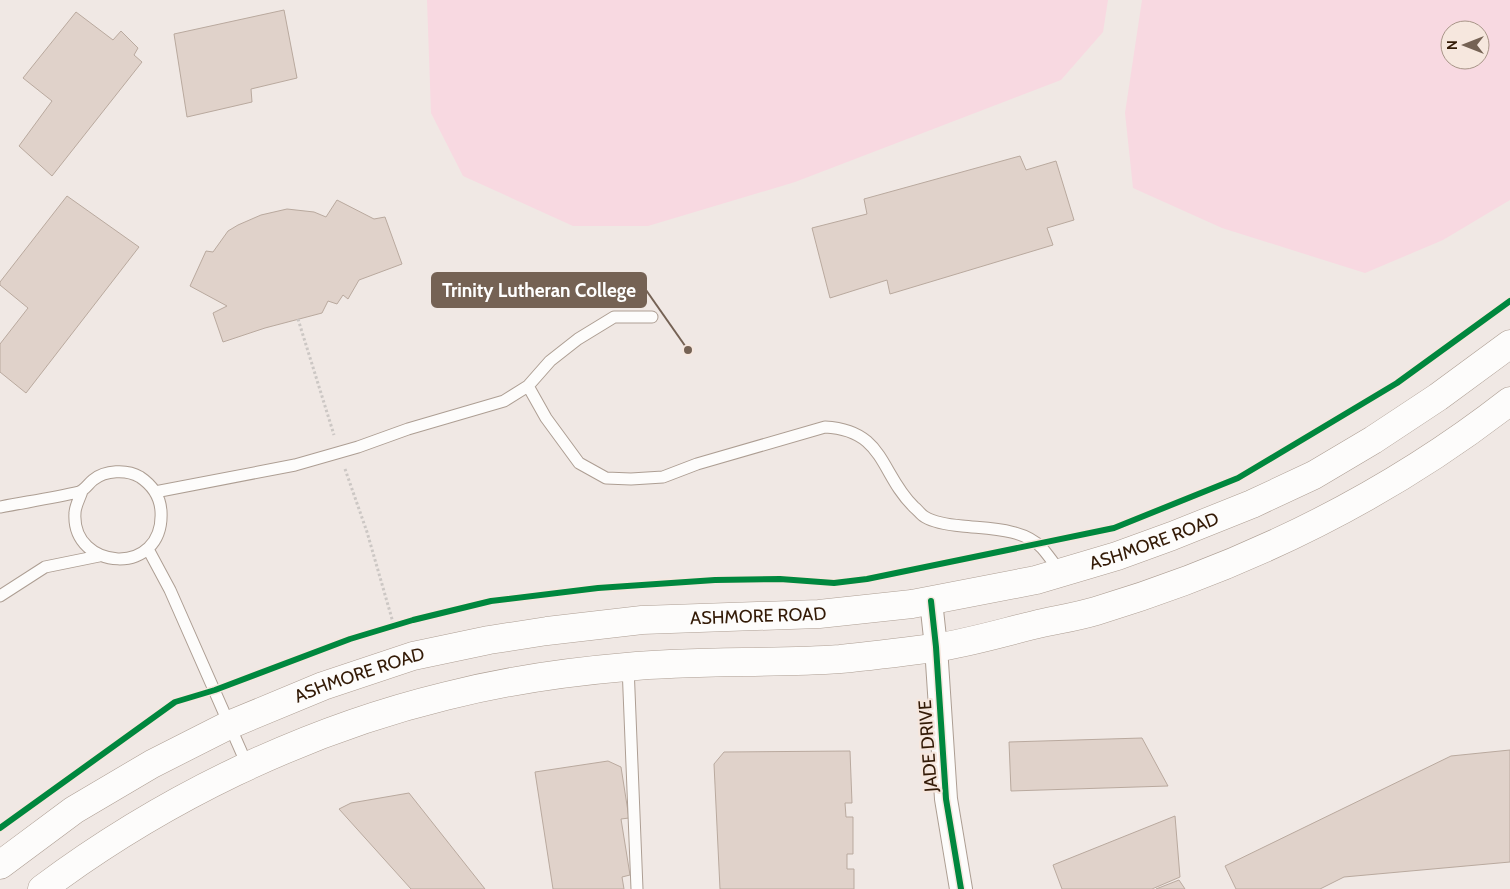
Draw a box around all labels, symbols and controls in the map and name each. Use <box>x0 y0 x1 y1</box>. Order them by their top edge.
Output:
north arrow <box>1440 20 1490 70</box>
text: N <box>1443 40 1461 50</box>
callout: Trinity Lutheran College <box>432 273 646 307</box>
text: Trinity Lutheran College <box>442 279 636 302</box>
street label: ASHMORE ROAD <box>1087 507 1222 575</box>
street label: ASHMORE ROAD <box>690 602 827 629</box>
street label: ASHMORE ROAD <box>291 643 426 708</box>
street label: JADE DRIVE <box>914 699 942 794</box>

